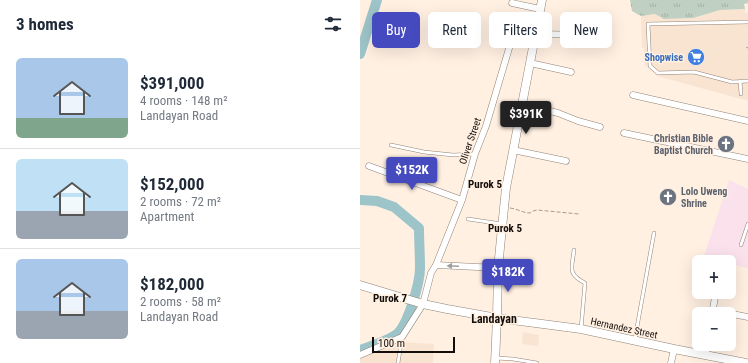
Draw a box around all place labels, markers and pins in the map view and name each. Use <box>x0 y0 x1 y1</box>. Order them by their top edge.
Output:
supermarket icon: Shopwise <box>686 47 706 67</box>
place label: Shopwise <box>645 52 683 63</box>
pin: $391K <box>498 101 554 135</box>
place label: Christian Bible Baptist Church <box>654 133 713 156</box>
church icon: Christian Bible Baptist Church <box>716 134 736 154</box>
pin: $152K <box>384 157 440 191</box>
place label: Lolo Uweng Shrine <box>681 186 727 209</box>
church icon: Lolo Uweng Shrine <box>658 187 678 207</box>
pin: $182K <box>480 259 536 293</box>

